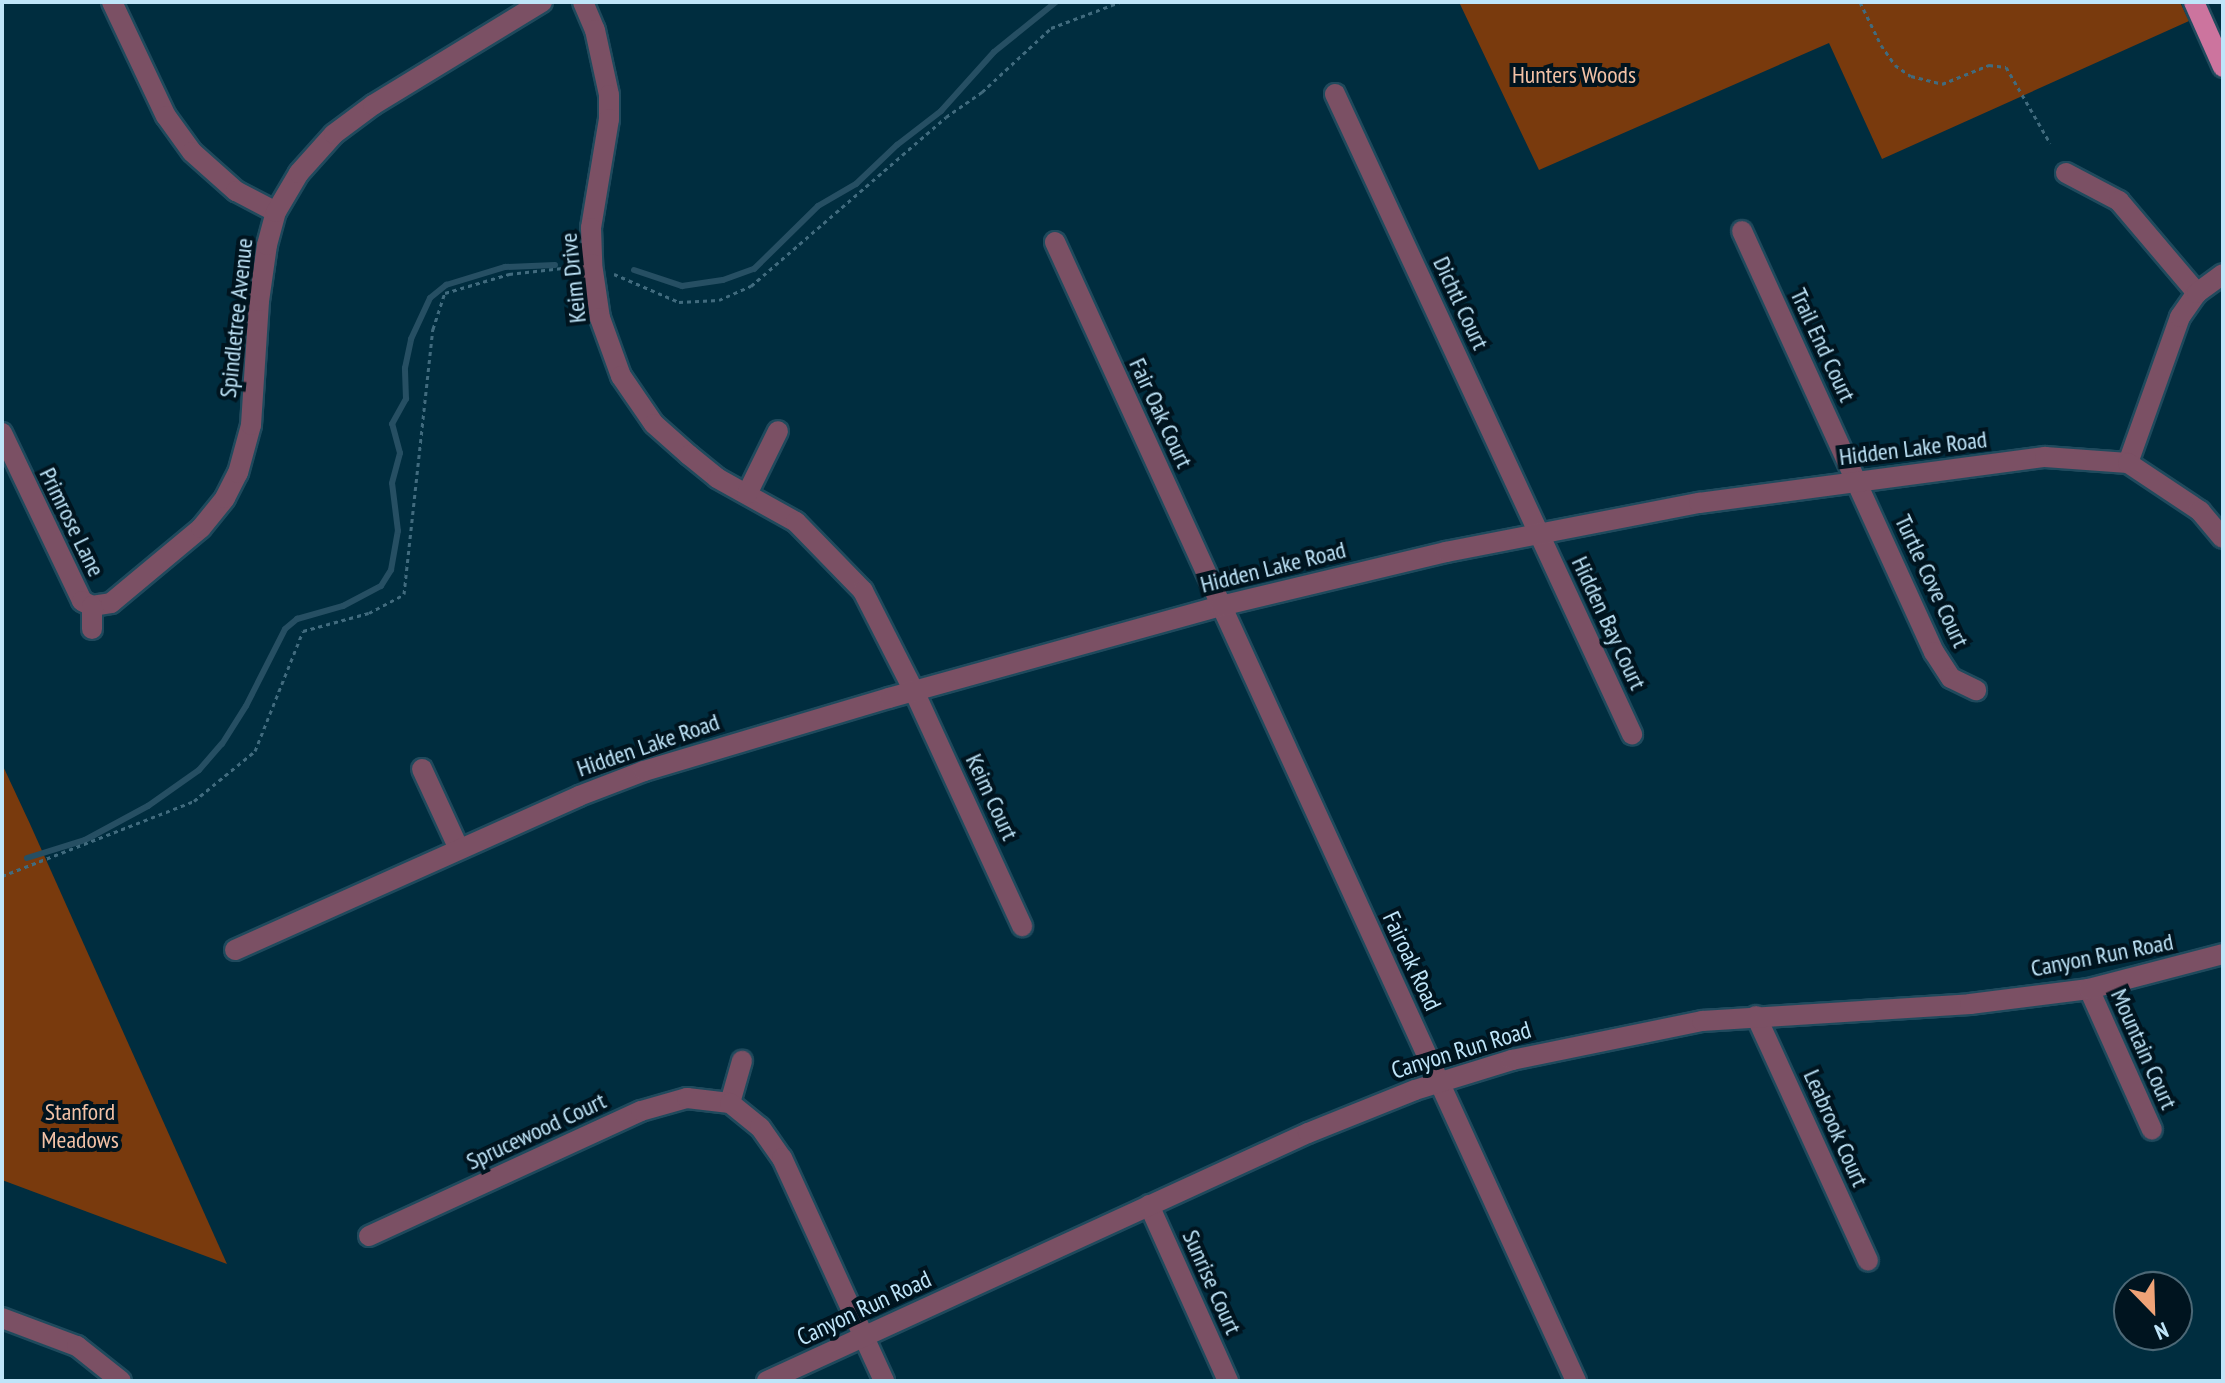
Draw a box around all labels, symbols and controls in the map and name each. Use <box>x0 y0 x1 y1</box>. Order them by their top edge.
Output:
park label: Hunters Woods <box>1512 61 1636 89</box>
street label: Keim Drive <box>554 232 592 324</box>
street label: Spindletree Avenue <box>213 236 259 400</box>
street label: Dichtl Court <box>1427 252 1495 354</box>
street label: Trail End Court <box>1784 284 1862 406</box>
street label: Fair Oak Court <box>1123 353 1199 473</box>
street label: Hidden Lake Road <box>1837 425 1989 471</box>
street label: Primrose Lane <box>33 463 111 581</box>
street label: Turtle Cove Court <box>1889 510 1975 652</box>
street label: Hidden Lake Road <box>1197 535 1349 599</box>
street label: Hidden Bay Court <box>1565 552 1653 694</box>
street label: Hidden Lake Road <box>573 707 723 783</box>
street label: Keim Court <box>960 749 1024 845</box>
street label: Fairoak Road <box>1376 907 1448 1015</box>
street label: Canyon Run Road <box>2028 927 2176 983</box>
street label: Mountain Court <box>2105 984 2183 1114</box>
street label: Canyon Run Road <box>1388 1015 1534 1085</box>
street label: Leabrook Court <box>1797 1065 1875 1191</box>
street label: Sprucewood Court <box>462 1086 610 1176</box>
park label: Stanford Meadows <box>41 1098 119 1154</box>
street label: Sunrise Court <box>1176 1225 1248 1339</box>
street label: Canyon Run Road <box>793 1264 935 1352</box>
north arrow <box>2113 1271 2193 1351</box>
text: N <box>2151 1316 2173 1346</box>

